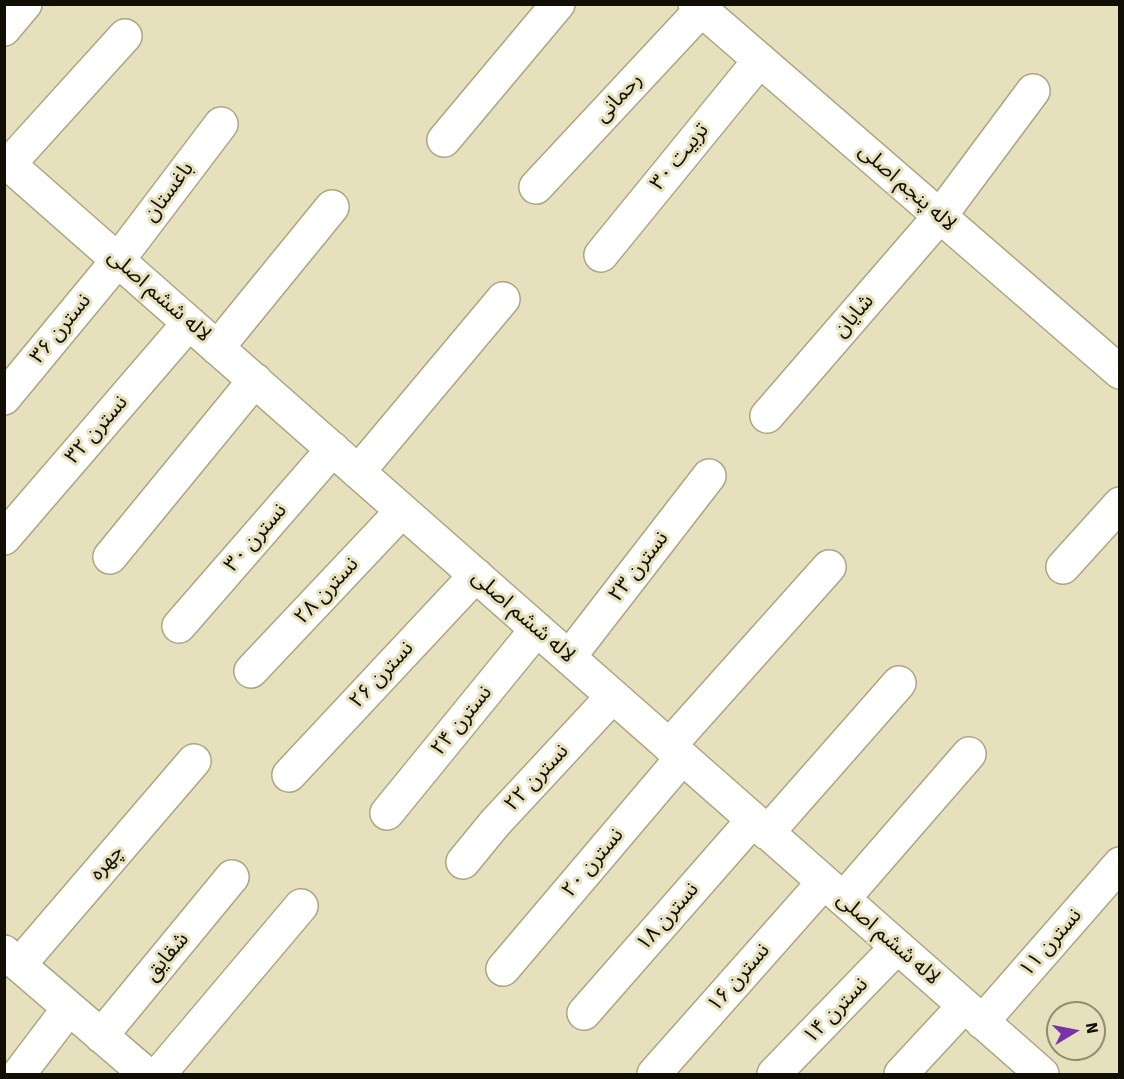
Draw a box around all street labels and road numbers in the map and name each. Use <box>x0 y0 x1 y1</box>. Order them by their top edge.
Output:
street label: رحمانی <box>590 68 648 128</box>
street label: تربیت ۳۰ <box>645 118 715 196</box>
street label: لاله پنجم اصلی <box>853 139 961 237</box>
street label: باغستان <box>138 157 200 227</box>
street label: لاله ششم اصلی <box>102 244 216 348</box>
street label: نسترن ۳۶ <box>25 289 97 369</box>
street label: شایان <box>828 289 880 343</box>
street label: نسترن ۳۲ <box>60 391 134 469</box>
street label: نسترن ۳۰ <box>219 499 293 577</box>
street label: نسترن ۲۳ <box>604 527 674 607</box>
street label: نسترن ۲۸ <box>290 552 364 630</box>
street label: لاله ششم اصلی <box>466 565 580 669</box>
street label: نسترن ۲۶ <box>345 636 419 714</box>
street label: نسترن ۲۴ <box>426 681 498 761</box>
street label: نسترن ۲۲ <box>500 739 574 817</box>
street label: نسترن ۲۰ <box>557 823 629 903</box>
street label: چهره <box>85 840 129 886</box>
street label: نسترن ۱۸ <box>631 878 705 956</box>
street label: لاله ششم اصلی <box>831 887 945 991</box>
street label: نسترن ۱۱ <box>1014 904 1088 982</box>
street label: شقایق <box>139 927 195 987</box>
street label: نسترن ۱۶ <box>702 939 776 1017</box>
street label: نسترن ۱۴ <box>798 973 874 1049</box>

